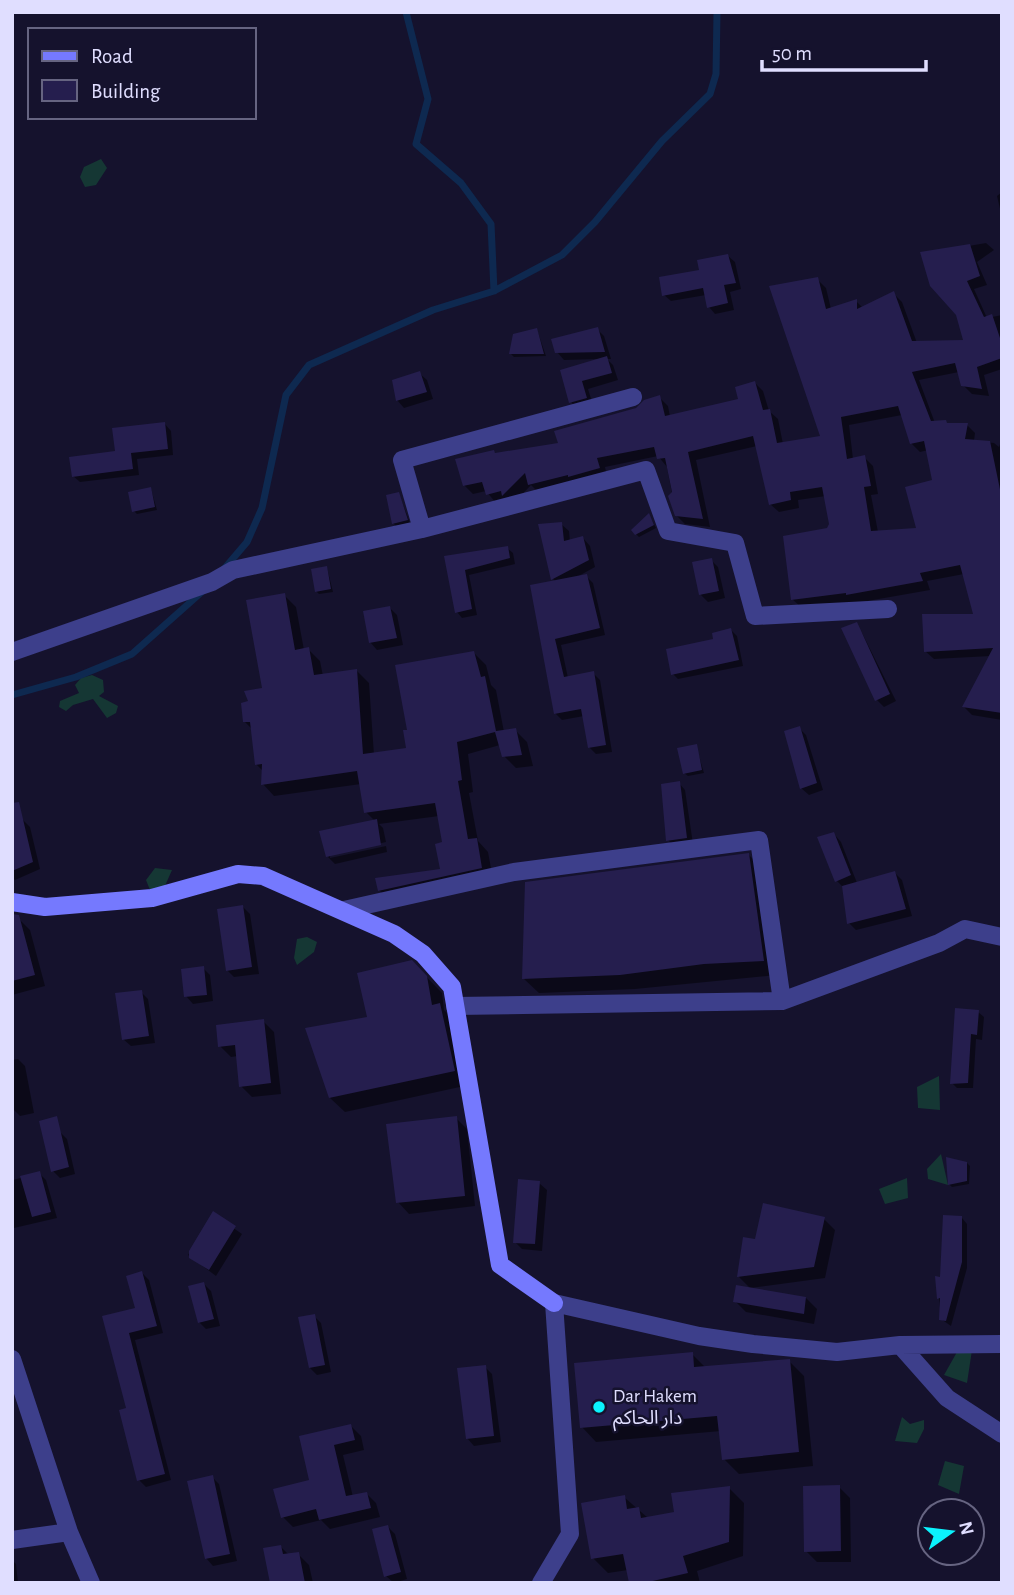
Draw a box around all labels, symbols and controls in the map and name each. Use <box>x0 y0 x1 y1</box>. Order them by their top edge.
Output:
legend <box>28 28 256 119</box>
scale bar <box>762 28 926 72</box>
text: 50 m <box>772 43 812 64</box>
text: Road <box>91 46 133 67</box>
text: Building <box>91 81 161 102</box>
place label: Dar Hakem دار الحاكم <box>613 1387 697 1432</box>
marker: Dar Hakem دار الحاكم <box>591 1399 607 1415</box>
north arrow <box>916 1497 986 1567</box>
text: N <box>955 1520 977 1537</box>

